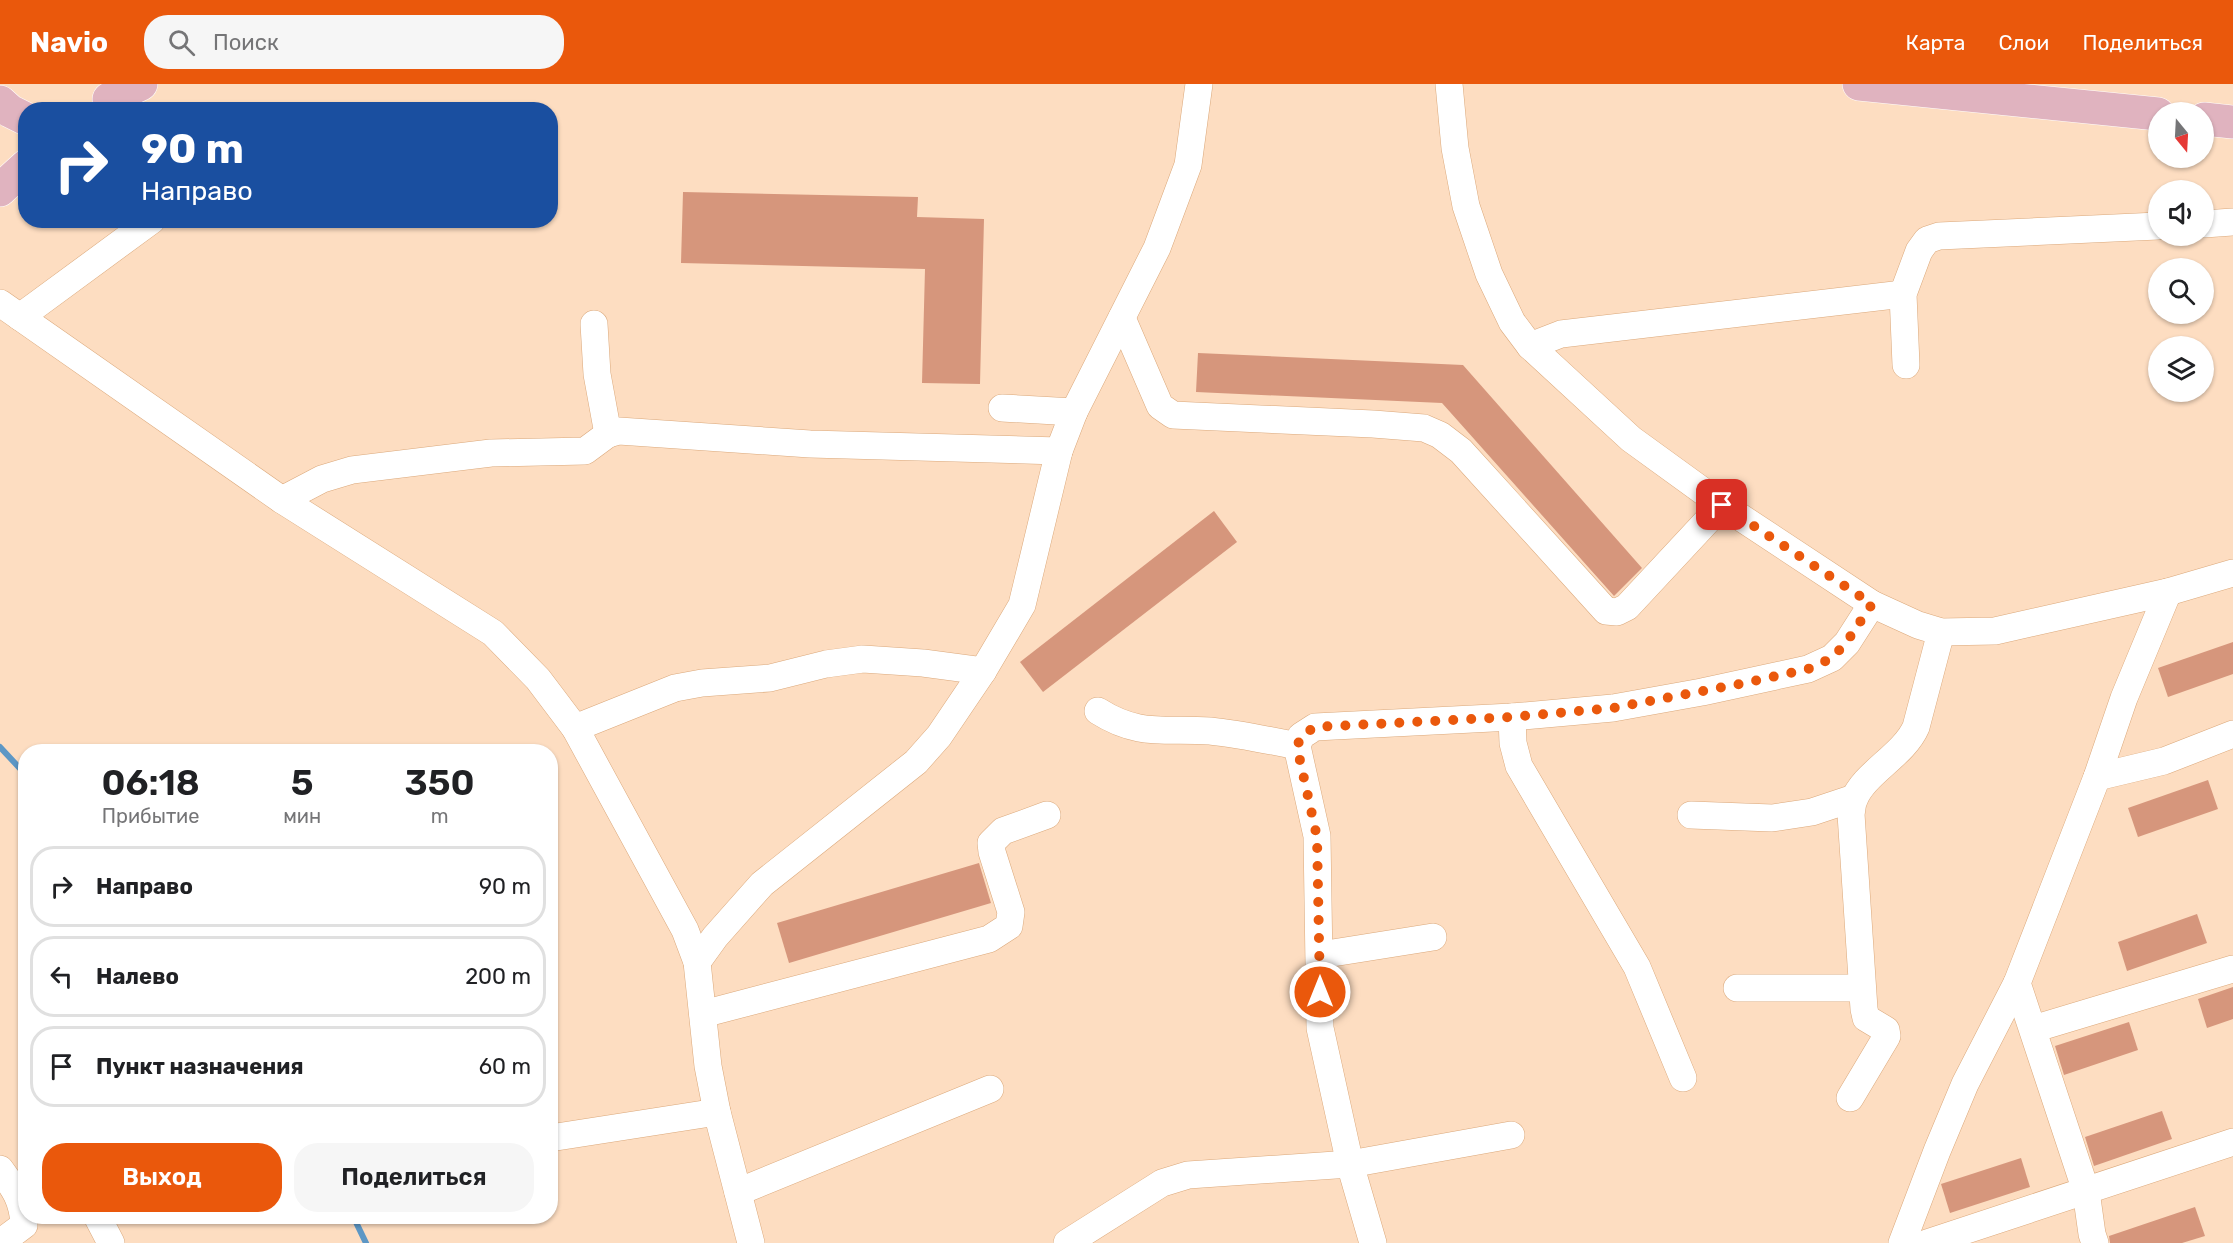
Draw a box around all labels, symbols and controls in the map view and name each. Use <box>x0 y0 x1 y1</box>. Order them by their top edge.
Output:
search box <box>144 15 564 69</box>
text: Navio <box>30 26 108 59</box>
icon: search <box>165 26 198 59</box>
text: Поиск <box>213 29 279 56</box>
text: Карта <box>1905 30 1965 55</box>
text: Слои <box>1998 30 2049 55</box>
text: Поделиться <box>2082 30 2203 55</box>
north arrow <box>2148 102 2214 168</box>
map controls <box>2148 102 2214 402</box>
text: 90 m <box>141 124 244 174</box>
icon: right <box>42 126 120 204</box>
text: Направо <box>141 175 253 207</box>
button: sound <box>2148 180 2214 246</box>
button: search <box>2148 258 2214 324</box>
button: layers <box>2148 336 2214 402</box>
pin <box>1696 479 1747 530</box>
icon: arrive <box>1705 488 1738 521</box>
text: 06:18 <box>101 761 200 804</box>
text: 5 <box>291 761 314 804</box>
text: 350 <box>405 761 475 804</box>
text: Прибытие <box>102 804 200 828</box>
text: мин <box>283 804 321 828</box>
text: m <box>431 804 448 828</box>
icon: right <box>45 870 78 903</box>
text: Направо <box>96 873 193 900</box>
text: 90 m <box>479 873 531 900</box>
icon: left <box>45 960 78 993</box>
position arrow <box>1288 960 1352 1024</box>
text: Налево <box>96 963 179 990</box>
text: 200 m <box>465 963 531 990</box>
icon: arrive <box>45 1050 78 1083</box>
text: Пункт назначения <box>96 1053 304 1080</box>
text: 60 m <box>479 1053 531 1080</box>
button: Выход <box>42 1143 282 1212</box>
button: Поделиться <box>294 1143 534 1212</box>

